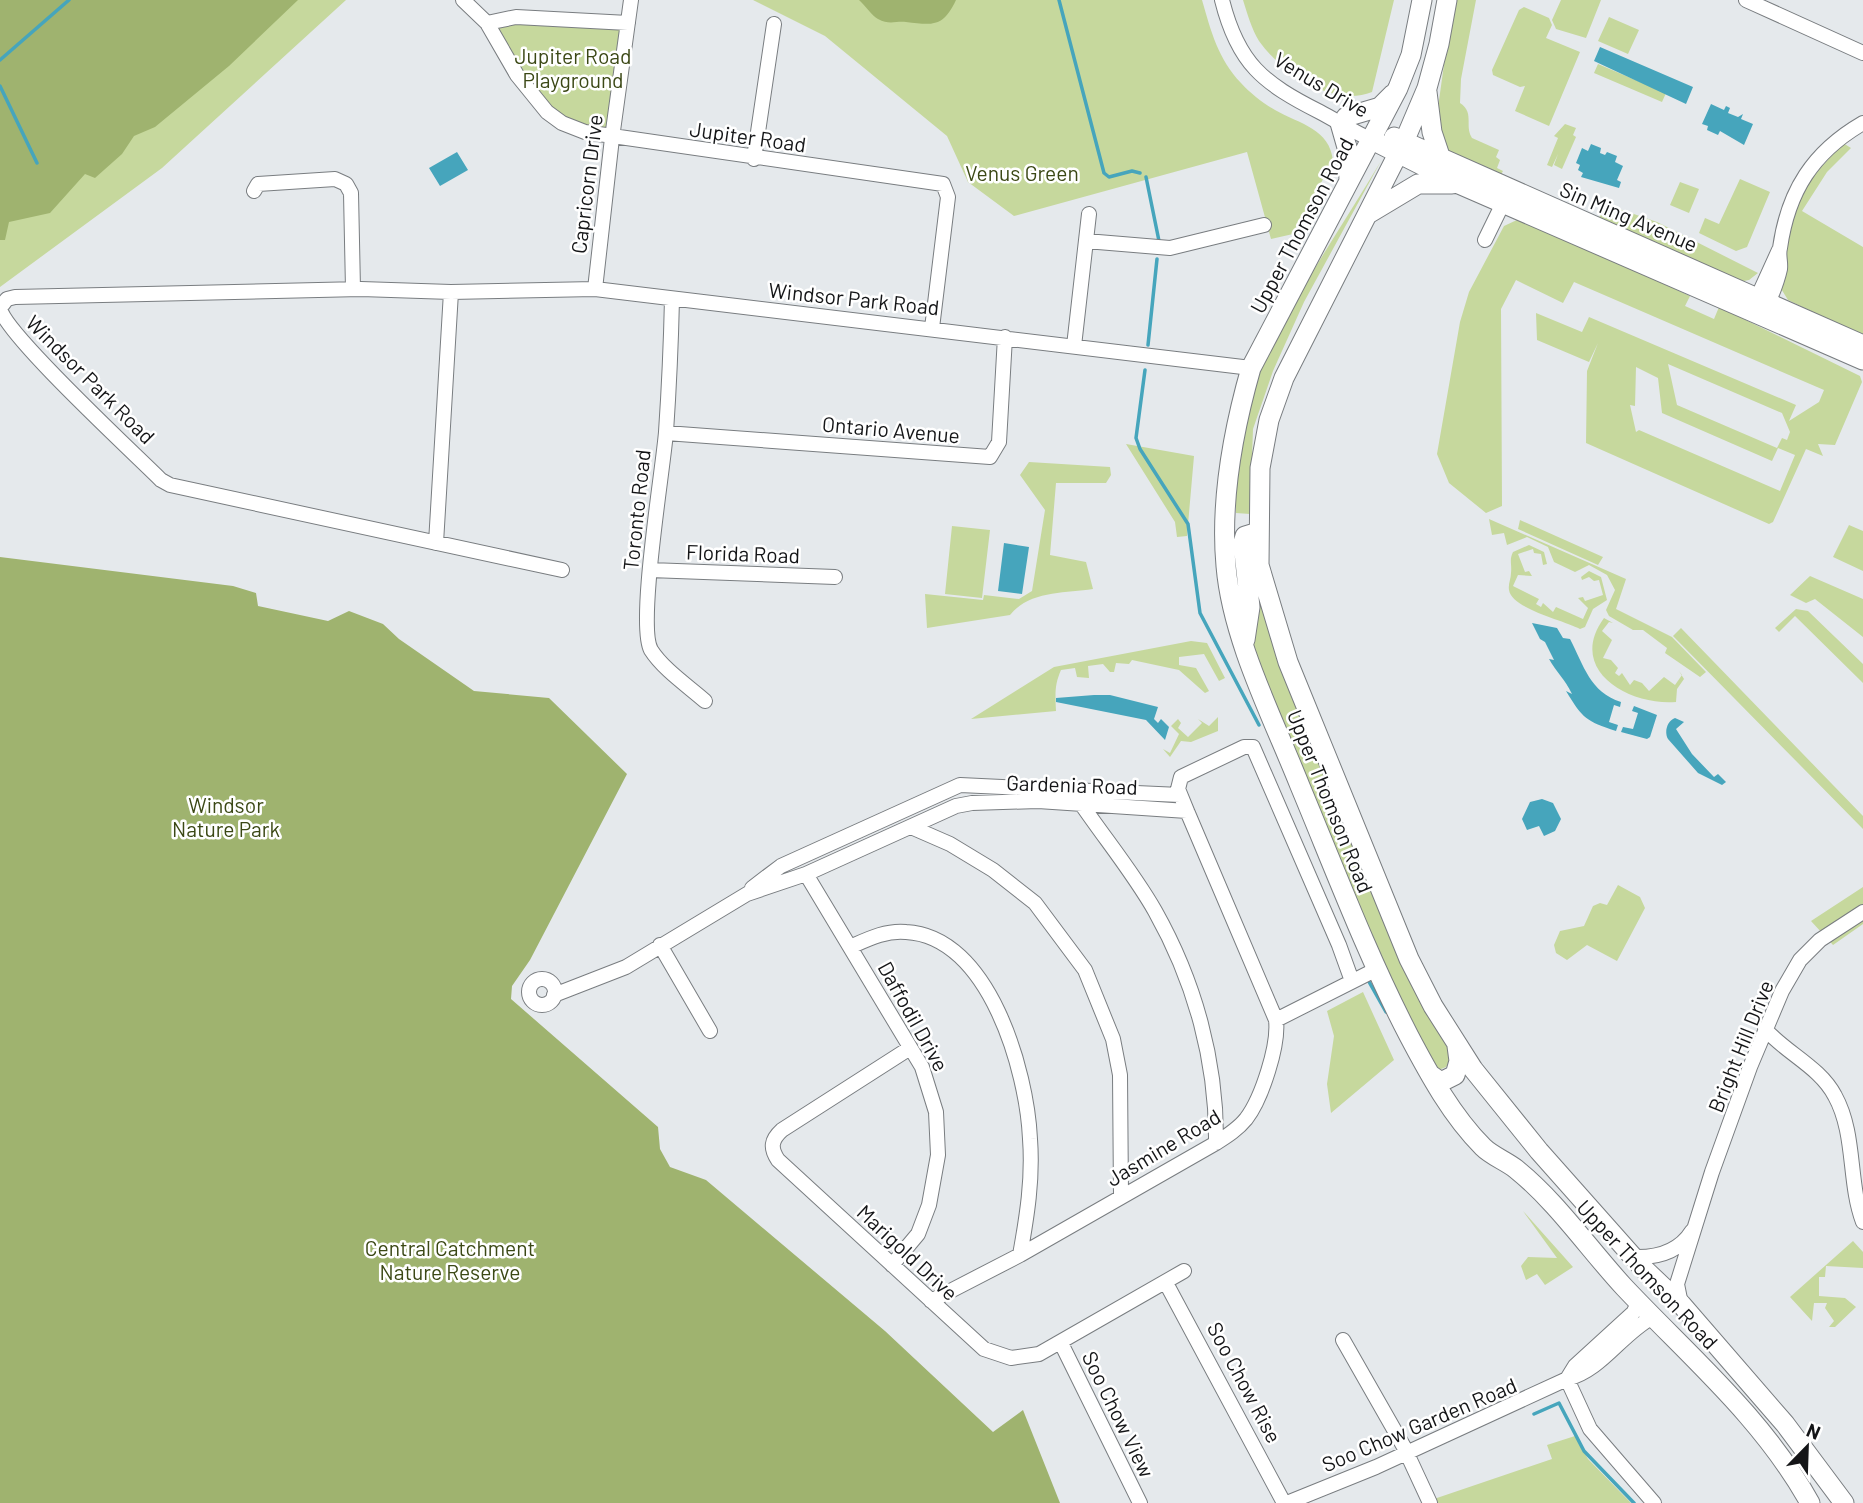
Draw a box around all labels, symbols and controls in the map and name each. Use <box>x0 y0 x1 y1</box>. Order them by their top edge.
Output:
park label: Jupiter Road Playground <box>514 43 632 92</box>
street label: Venus Drive <box>1270 46 1374 122</box>
street label: Capricorn Drive <box>565 113 607 255</box>
street label: Jupiter Road <box>688 115 808 157</box>
street label: Upper Thomson Road <box>1244 133 1358 317</box>
park label: Venus Green <box>965 160 1079 185</box>
street label: Sin Ming Avenue <box>1556 176 1702 256</box>
street label: Windsor Park Road <box>767 277 941 319</box>
street label: Windsor Park Road <box>21 309 161 449</box>
street label: Ontario Avenue <box>821 411 961 447</box>
street label: Toronto Road <box>617 448 655 572</box>
street label: Florida Road <box>686 539 800 567</box>
street label: Upper Thomson Road <box>1283 706 1379 896</box>
street label: Gardenia Road <box>1006 769 1138 799</box>
park label: Windsor Nature Park <box>172 792 280 841</box>
street label: Daffodil Drive <box>874 957 954 1075</box>
street label: Bright Hill Drive <box>1702 976 1778 1116</box>
street label: Jasmine Road <box>1101 1103 1225 1191</box>
street label: Upper Thomson Road <box>1572 1194 1724 1354</box>
street label: Marigold Drive <box>852 1199 964 1305</box>
park label: Central Catchment Nature Reserve <box>365 1235 535 1284</box>
street label: Soo Chow Rise <box>1203 1317 1287 1447</box>
street label: Soo Chow View <box>1078 1347 1160 1481</box>
street label: Soo Chow Garden Road <box>1318 1372 1520 1476</box>
north arrow <box>1772 1412 1842 1482</box>
text: N <box>1804 1418 1824 1444</box>

